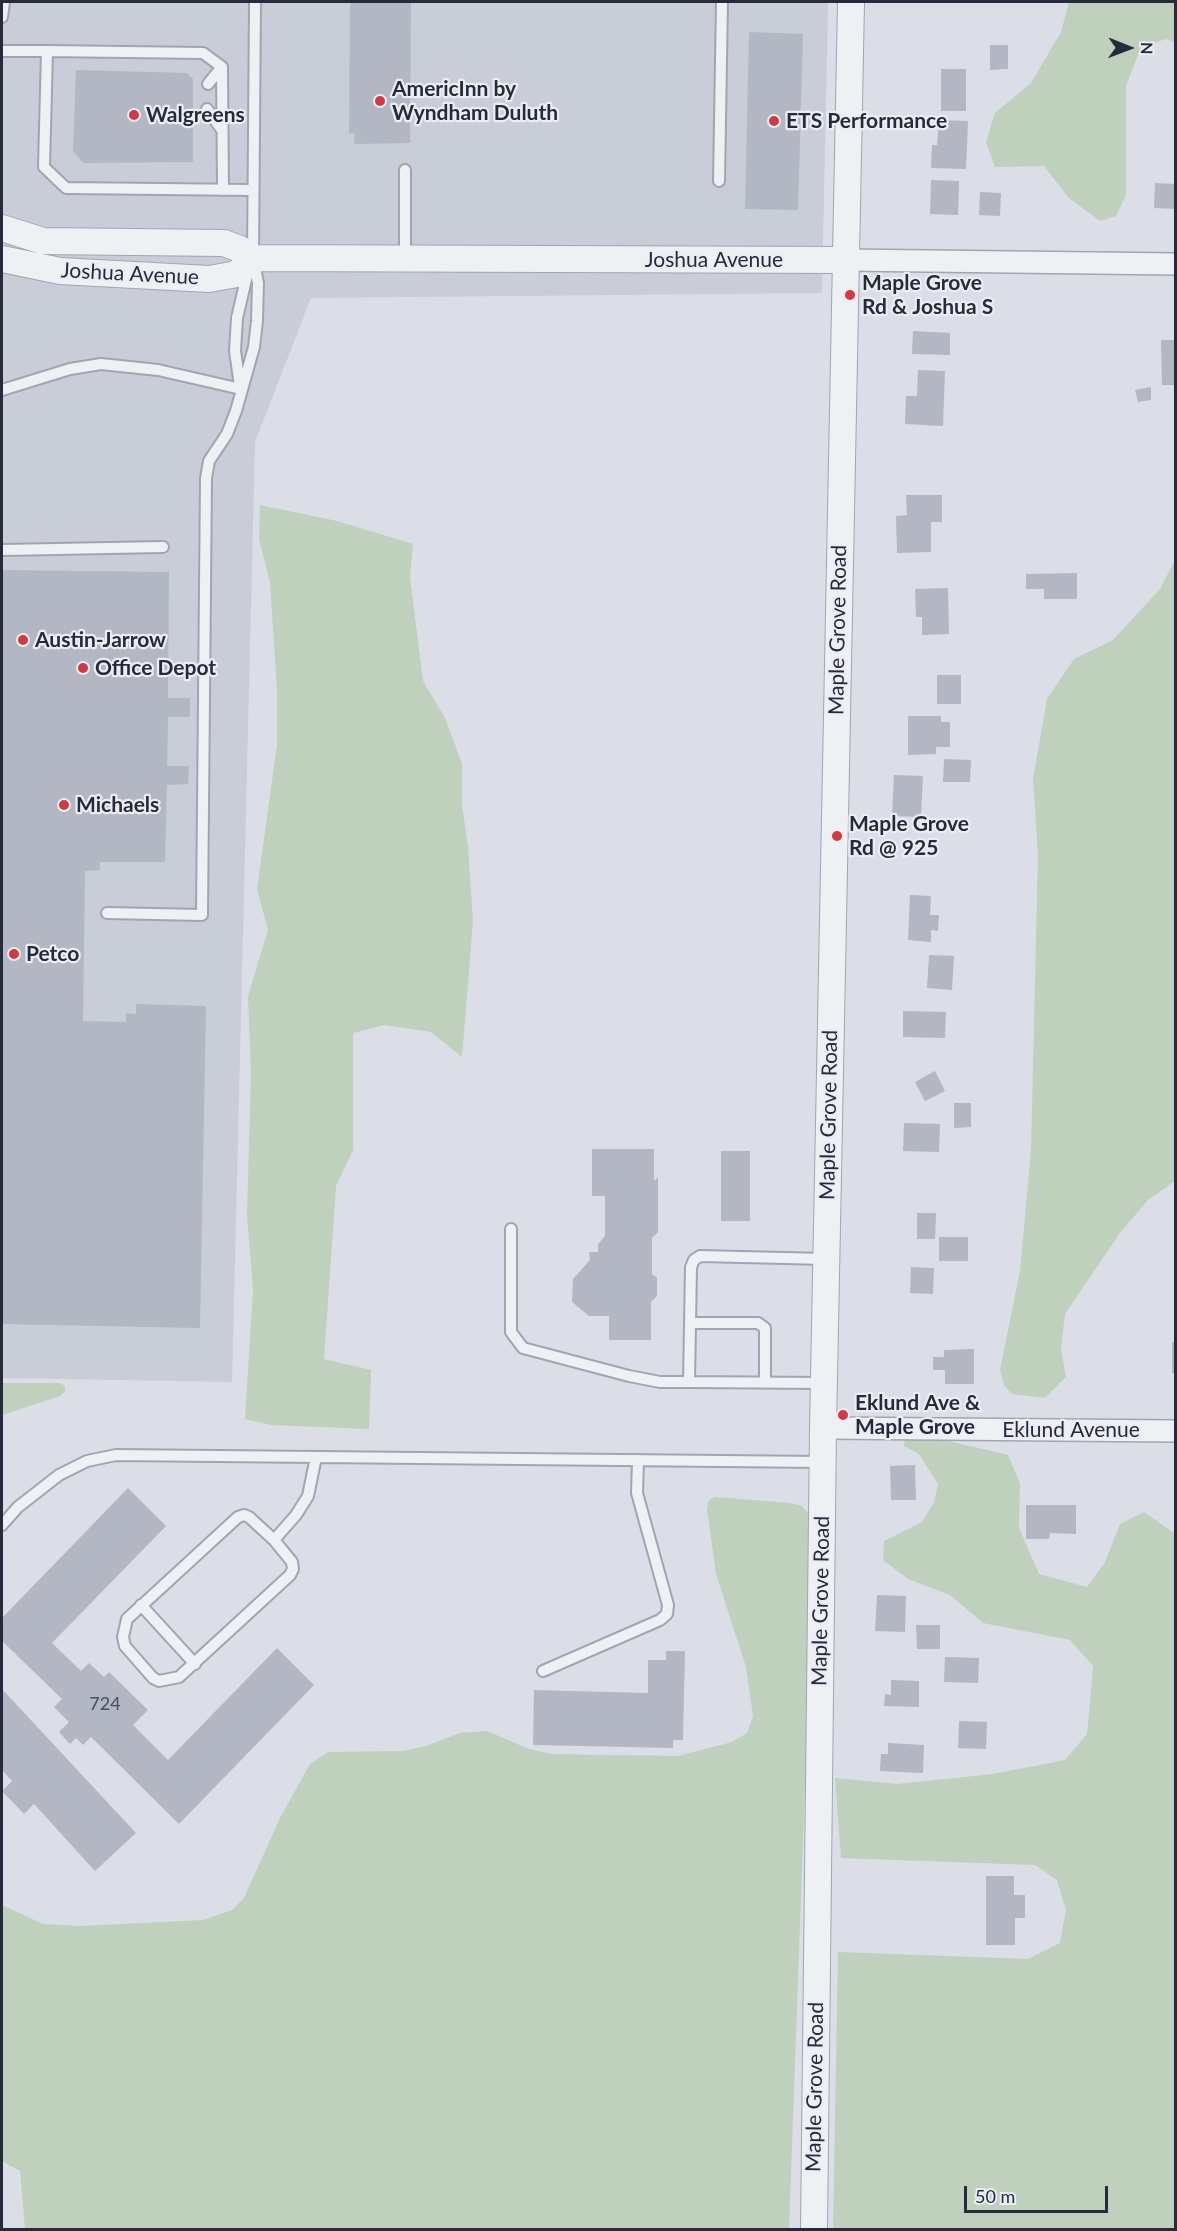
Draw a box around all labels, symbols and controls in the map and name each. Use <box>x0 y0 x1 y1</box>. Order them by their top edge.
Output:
north arrow <box>1099 18 1159 78</box>
text: N <box>1138 42 1157 55</box>
place label: AmericInn by Wyndham Duluth <box>392 76 558 126</box>
marker: AmericInn by Wyndham Duluth <box>373 94 387 108</box>
place label: Walgreens <box>146 102 245 128</box>
marker: Walgreens <box>127 108 141 122</box>
place label: ETS Performance <box>786 108 947 134</box>
marker: ETS Performance <box>767 114 781 128</box>
street label: Joshua Avenue <box>645 247 783 273</box>
street label: Joshua Avenue <box>60 258 200 290</box>
place label: Maple Grove Rd & Joshua S <box>862 270 993 320</box>
marker: Maple Grove Rd & Joshua S <box>843 288 857 302</box>
street label: Maple Grove Road <box>824 545 852 715</box>
place label: Austin-Jarrow <box>35 627 166 653</box>
marker: Austin-Jarrow <box>16 633 30 647</box>
place label: Office Depot <box>95 655 216 681</box>
marker: Office Depot <box>76 661 90 675</box>
place label: Michaels <box>76 792 159 818</box>
marker: Michaels <box>57 798 71 812</box>
place label: Maple Grove Rd @ 925 <box>849 811 969 861</box>
marker: Maple Grove Rd @ 925 <box>830 829 844 843</box>
place label: Petco <box>26 941 79 967</box>
marker: Petco <box>7 947 21 961</box>
street label: Maple Grove Road <box>815 1030 843 1200</box>
place label: Eklund Ave & Maple Grove <box>855 1390 980 1440</box>
marker: Eklund Ave & Maple Grove <box>836 1408 850 1422</box>
street label: Eklund Avenue <box>1002 1417 1140 1443</box>
street label: Maple Grove Road <box>807 1516 835 1686</box>
house number: 724 <box>89 1693 121 1715</box>
street label: Maple Grove Road <box>801 2002 829 2172</box>
scale bar <box>967 2174 1111 2212</box>
text: 50 m <box>975 2185 1015 2207</box>

